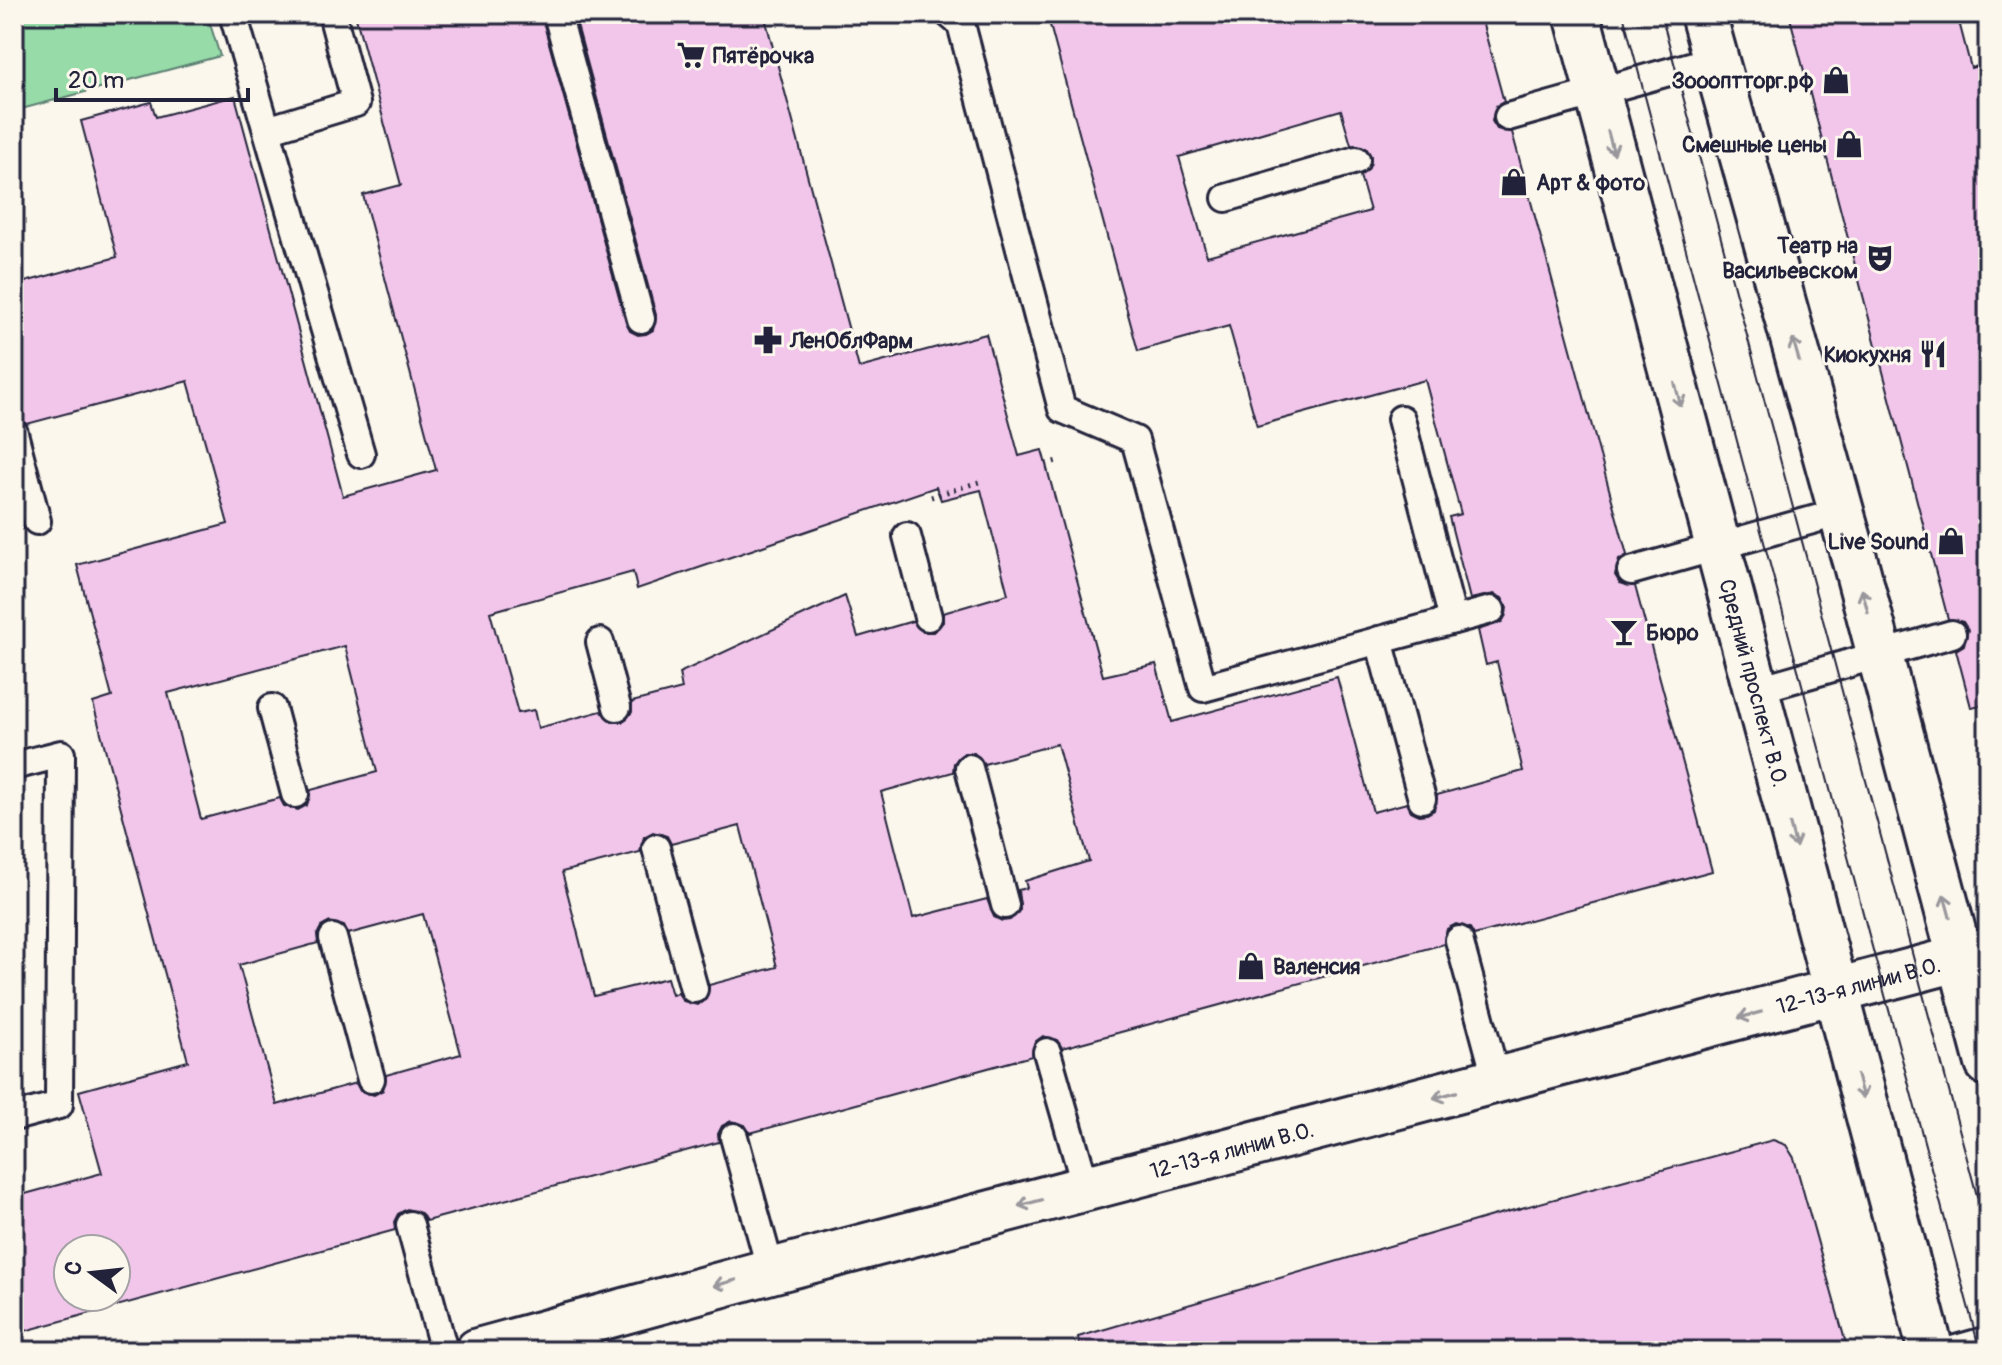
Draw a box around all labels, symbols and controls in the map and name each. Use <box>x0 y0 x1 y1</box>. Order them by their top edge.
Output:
supermarket icon: Пятёрочка <box>676 40 706 70</box>
place label: Пятёрочка <box>713 42 814 70</box>
scale bar <box>56 52 248 102</box>
shop icon: Зоооптторг.рф <box>1821 65 1851 95</box>
text: 20 m <box>68 66 124 95</box>
place label: Зоооптторг.рф <box>1672 67 1814 95</box>
shop icon: Смешные цены <box>1834 129 1864 159</box>
one-way arrow <box>1605 130 1620 156</box>
place label: Смешные цены <box>1682 131 1827 159</box>
shop icon: Арт & фото <box>1499 167 1529 197</box>
place label: Арт & фото <box>1536 169 1645 197</box>
place label: Театр на Васильевском <box>1722 232 1858 285</box>
theatre icon: Театр на Васильевском <box>1865 243 1895 273</box>
pharmacy icon: ЛенОблФарм <box>753 325 783 355</box>
place label: ЛенОблФарм <box>789 327 913 355</box>
one-way arrow <box>1788 338 1803 364</box>
restaurant icon: Киокухня <box>1918 339 1948 369</box>
place label: Киокухня <box>1824 341 1911 369</box>
one-way arrow <box>1671 381 1686 407</box>
shop icon: Live Sound <box>1936 526 1966 556</box>
place label: Live Sound <box>1828 528 1929 556</box>
street label: Средний проспект В.О. <box>1712 576 1794 790</box>
one-way arrow <box>1857 588 1872 614</box>
bar icon: Бюро <box>1609 617 1639 647</box>
place label: Бюро <box>1646 619 1699 647</box>
one-way arrow <box>1786 823 1801 848</box>
one-way arrow <box>1938 894 1953 920</box>
shop icon: Валенсия <box>1236 951 1266 981</box>
street label: 12-13-я линии В.О. <box>1774 951 1944 1021</box>
place label: Валенсия <box>1273 953 1360 981</box>
one-way arrow <box>1738 1009 1764 1024</box>
one-way arrow <box>1853 1074 1868 1100</box>
one-way arrow <box>1432 1088 1458 1103</box>
street label: 12-13-я линии В.О. <box>1147 1116 1317 1186</box>
one-way arrow <box>1018 1196 1044 1211</box>
north arrow <box>52 1233 132 1313</box>
text: С <box>58 1257 89 1278</box>
one-way arrow <box>712 1277 738 1292</box>

